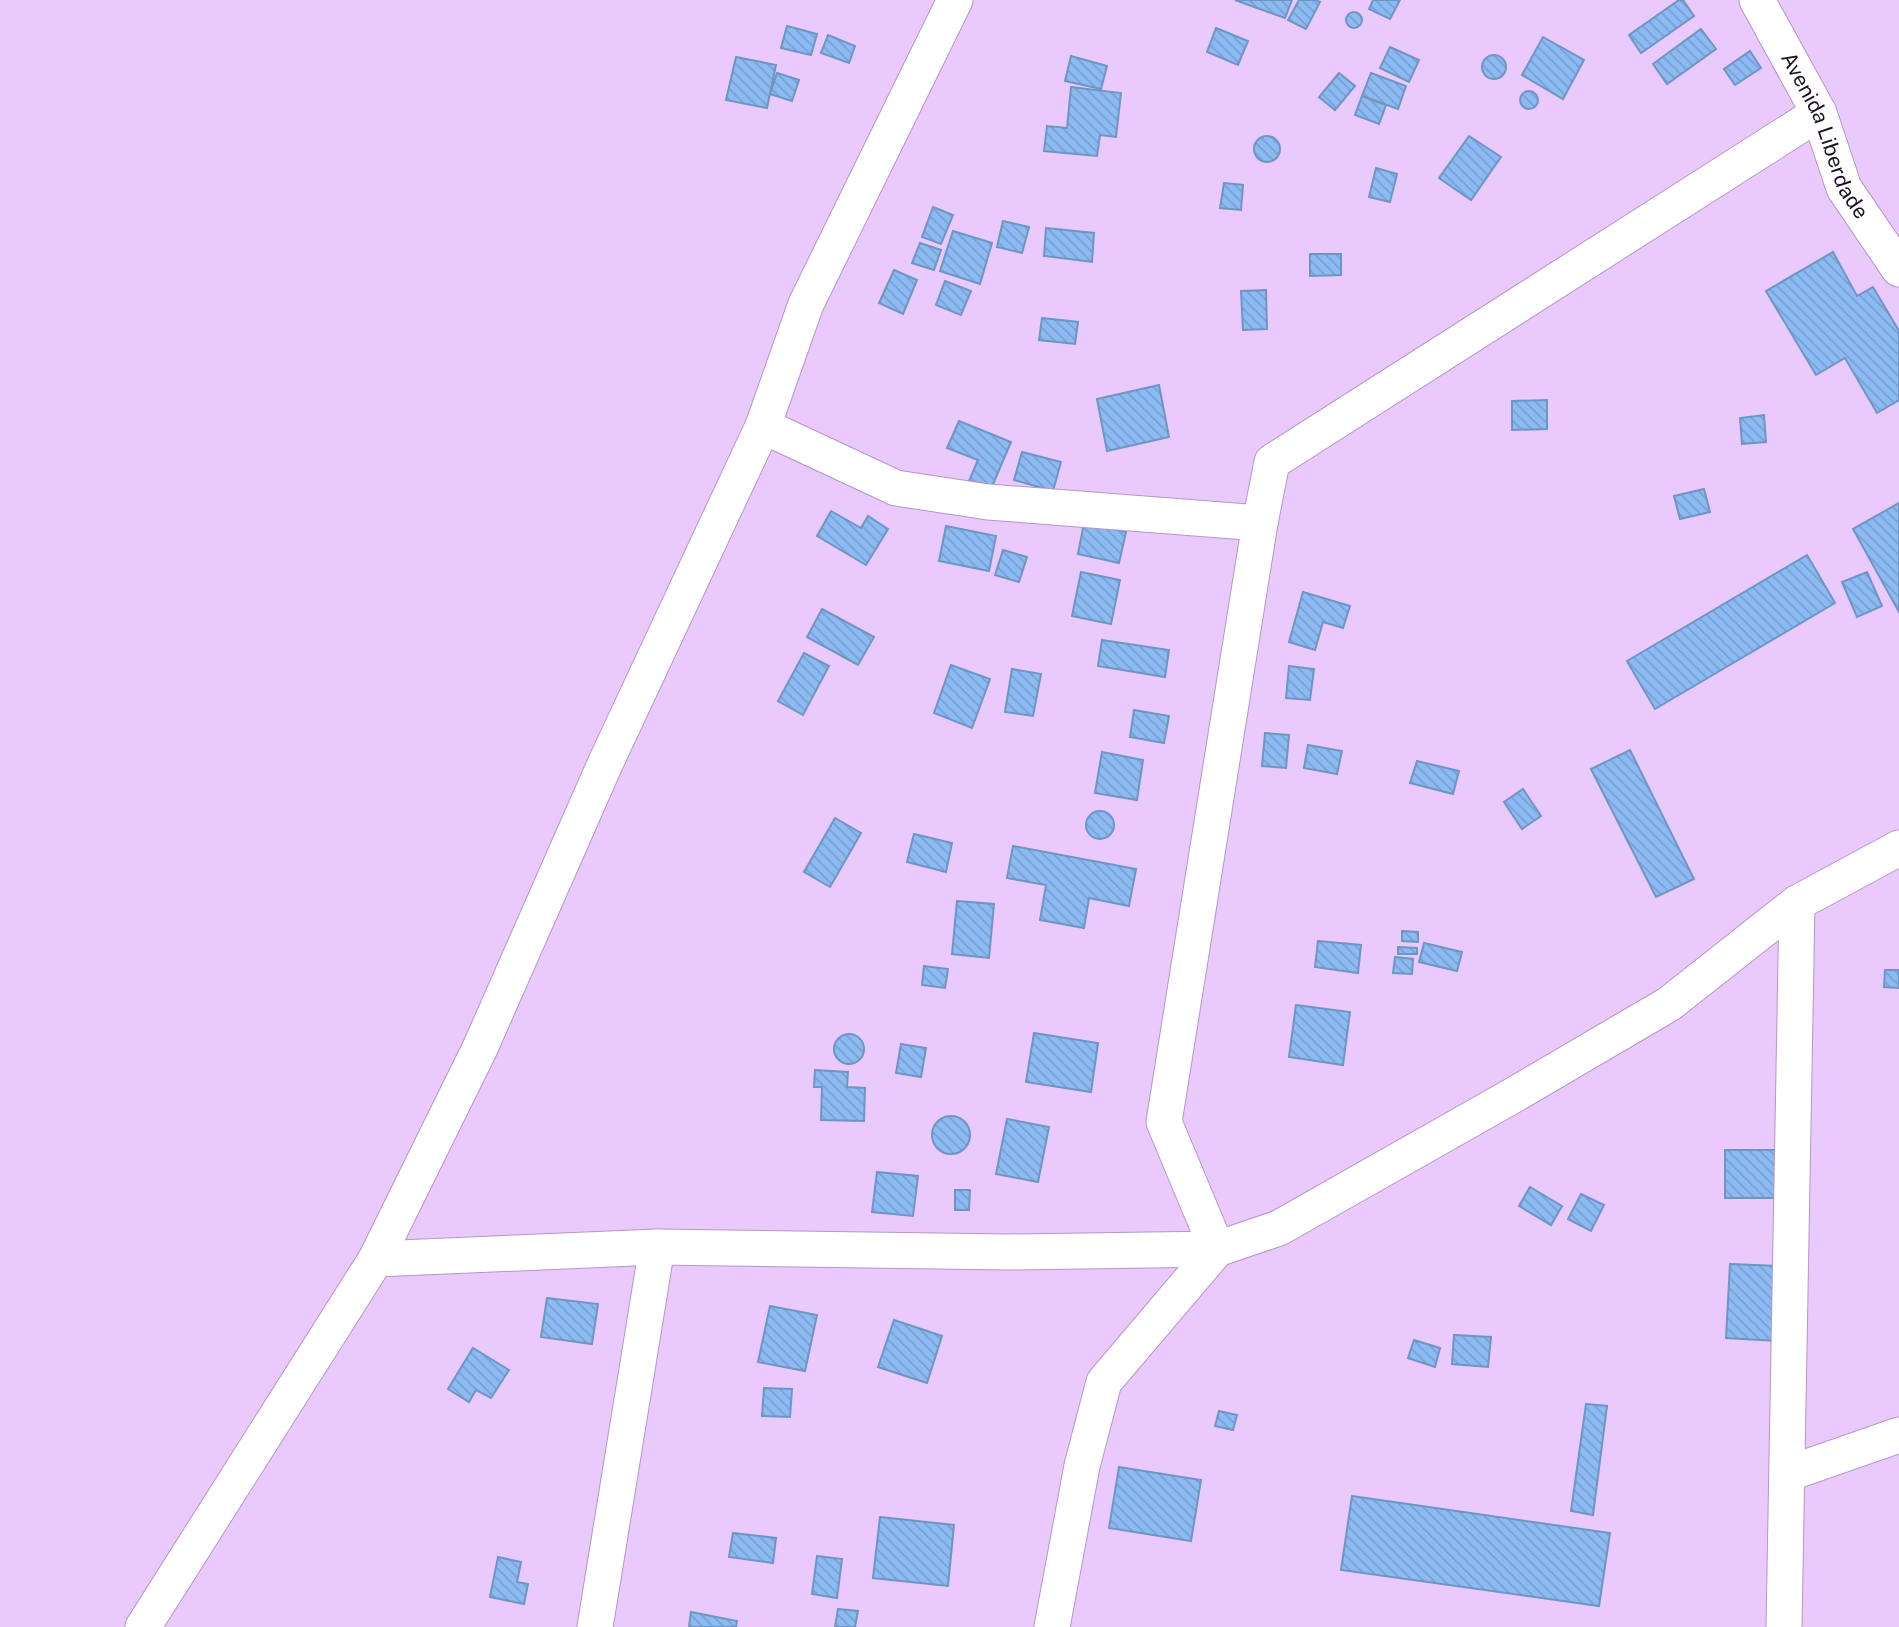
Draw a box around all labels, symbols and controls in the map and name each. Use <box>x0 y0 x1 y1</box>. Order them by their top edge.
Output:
street label: Avenida Liberdade <box>1776 48 1874 223</box>

